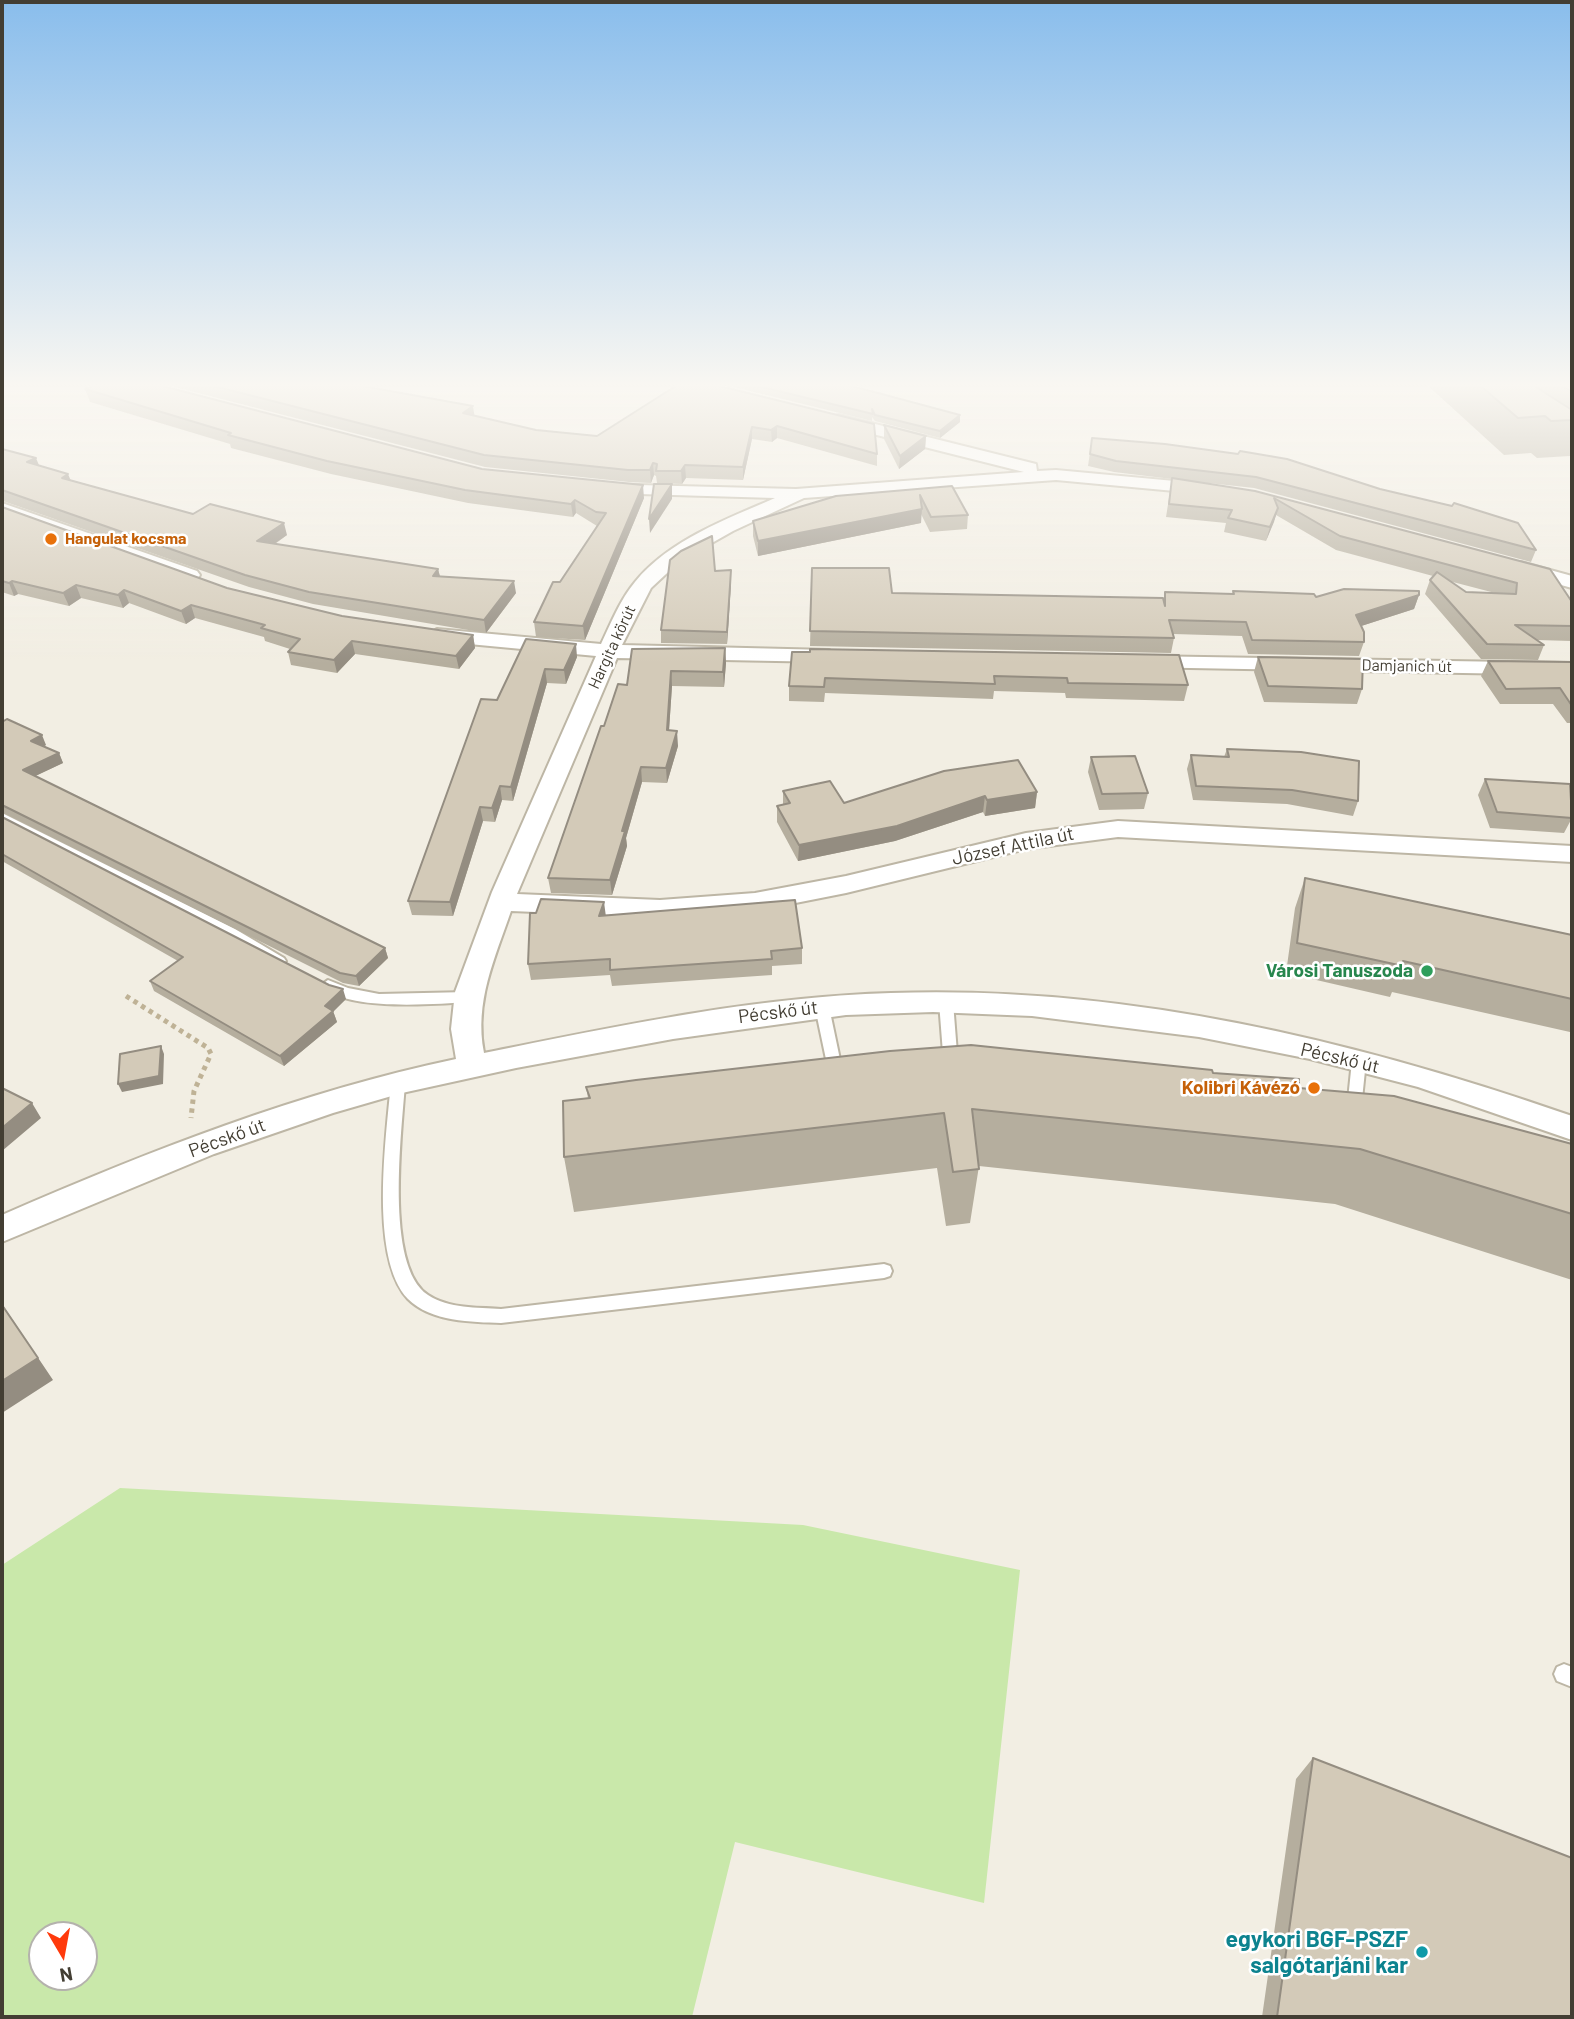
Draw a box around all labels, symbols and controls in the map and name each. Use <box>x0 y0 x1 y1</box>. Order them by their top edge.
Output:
place label: Hangulat kocsma <box>65 529 186 549</box>
marker: Hangulat kocsma <box>43 531 59 547</box>
street label: Hargita körút <box>584 602 640 692</box>
street label: Damjanich út <box>1362 656 1452 676</box>
street label: József Attila út <box>950 822 1076 870</box>
place label: Városi Tanuszoda <box>1266 960 1413 982</box>
marker: Városi Tanuszoda <box>1419 963 1435 979</box>
street label: Pécskő út <box>737 996 819 1028</box>
street label: Pécskő út <box>1298 1038 1382 1078</box>
place label: Kolibri Kávézó <box>1182 1077 1300 1099</box>
marker: Kolibri Kávézó <box>1306 1080 1322 1096</box>
street label: Pécskő út <box>185 1114 269 1162</box>
north arrow <box>28 1921 98 1991</box>
place label: egykori BGF-PSZF salgótarjáni kar <box>1225 1925 1408 1979</box>
marker: egykori BGF-PSZF salgótarjáni kar <box>1414 1944 1430 1960</box>
text: N <box>58 1963 75 1988</box>

